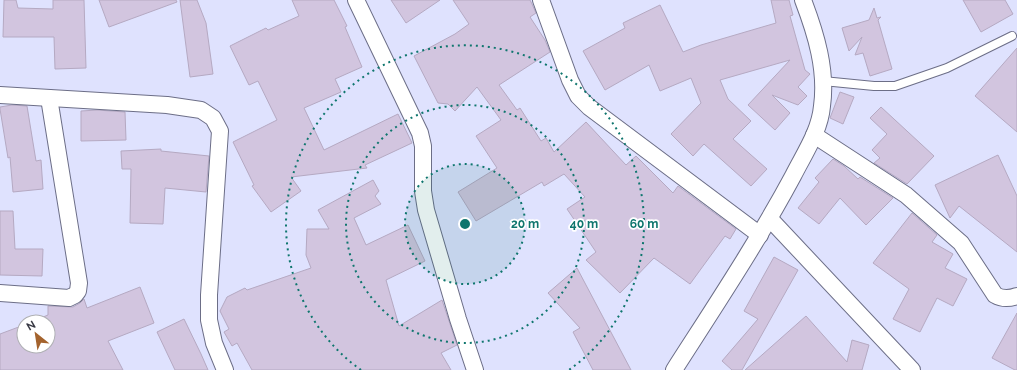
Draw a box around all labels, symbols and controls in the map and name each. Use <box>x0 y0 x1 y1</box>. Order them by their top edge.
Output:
centre of rings <box>458 217 472 231</box>
text: 20 m <box>511 217 539 231</box>
text: 40 m <box>570 217 598 231</box>
text: 60 m <box>630 217 658 231</box>
north arrow <box>16 314 56 354</box>
text: N <box>24 318 38 334</box>

